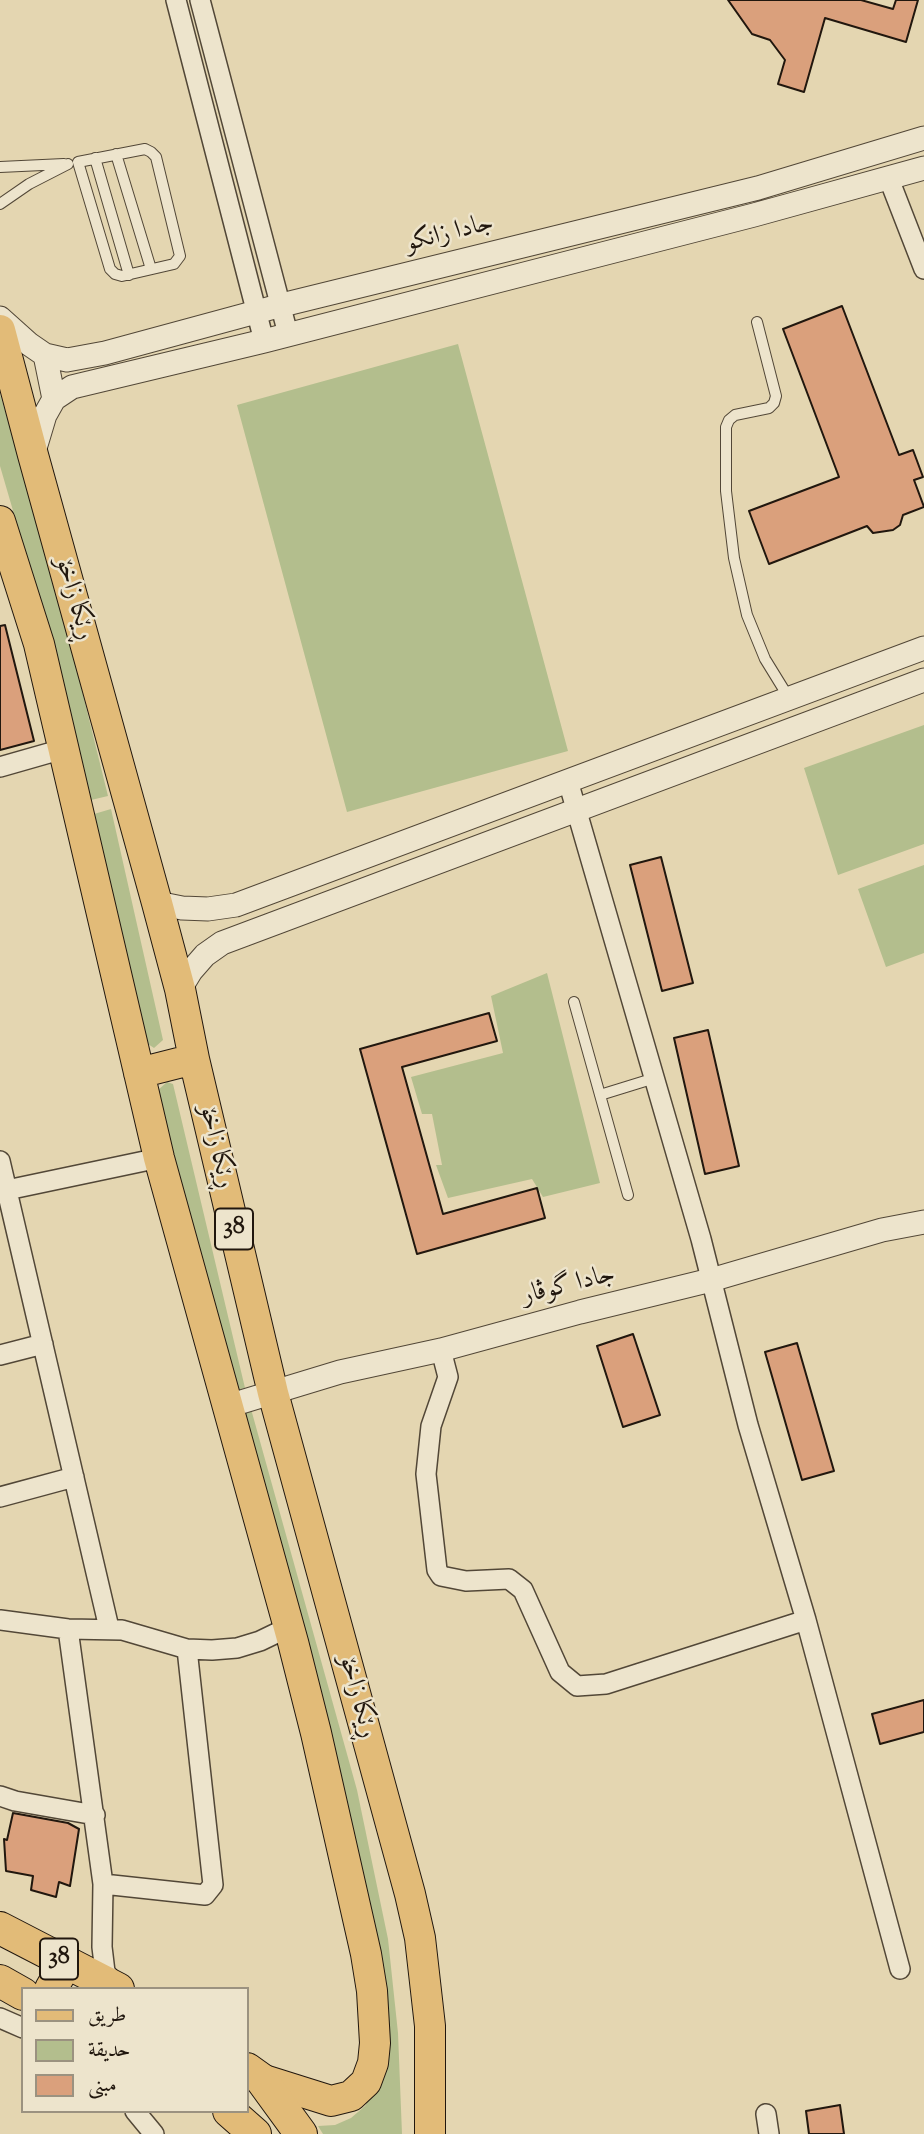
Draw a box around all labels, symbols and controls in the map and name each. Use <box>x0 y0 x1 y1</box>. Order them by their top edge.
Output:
street label: جادا زانکو <box>403 209 497 261</box>
street label: ڕێکا زاخۆ <box>46 554 100 644</box>
street label: ڕێکا زاخۆ <box>190 1102 240 1192</box>
road number: 38 <box>215 1209 253 1250</box>
street label: جادا گوڤار <box>519 1260 619 1314</box>
street label: ڕێکا زاخۆ <box>330 1652 382 1742</box>
road number: 38 <box>40 1938 78 1980</box>
legend <box>21 1987 248 2113</box>
text: طريق <box>88 2001 126 2031</box>
text: حديقة <box>88 2036 131 2066</box>
text: مبنى <box>88 2071 117 2101</box>

